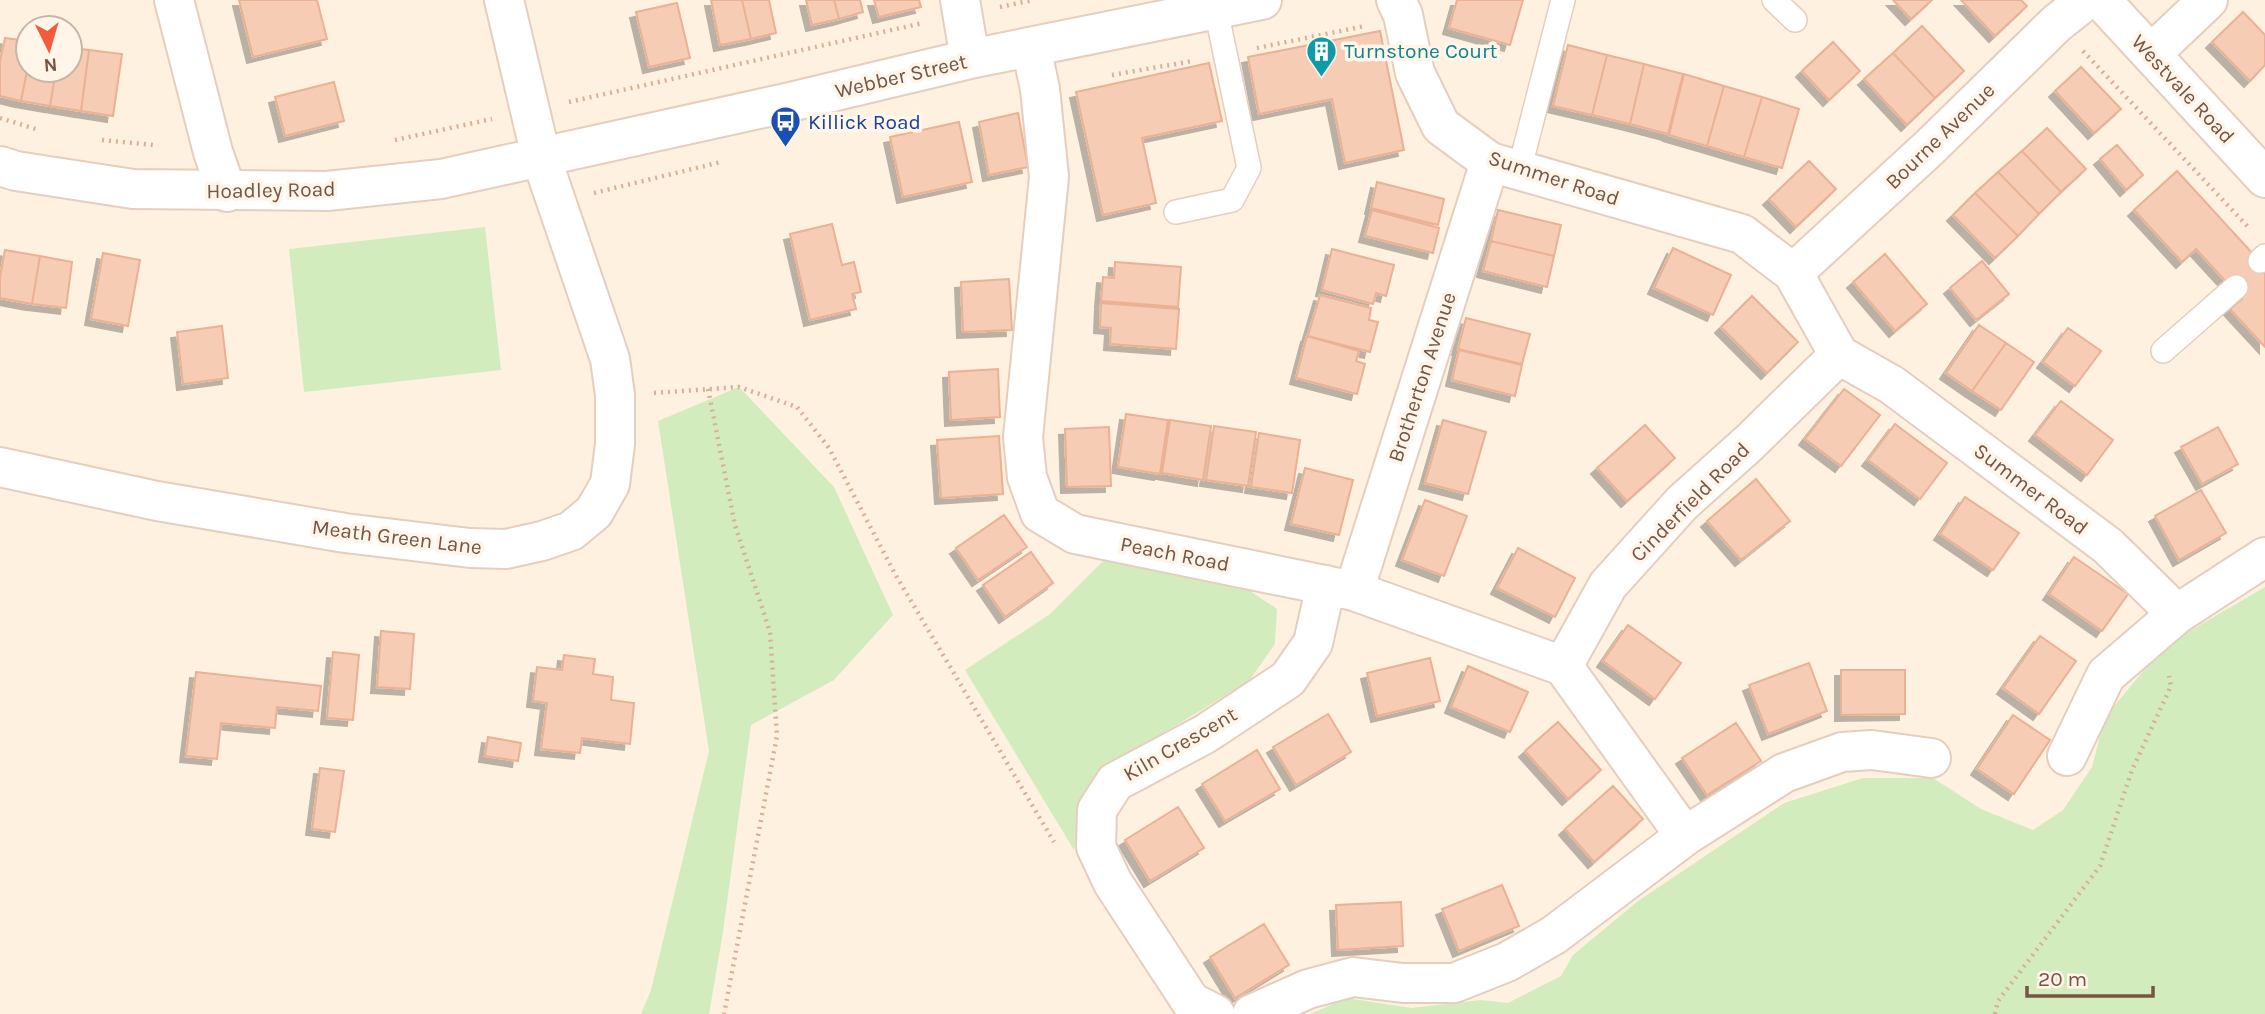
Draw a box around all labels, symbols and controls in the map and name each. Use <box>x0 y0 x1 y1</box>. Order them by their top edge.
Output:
north arrow <box>14 14 84 84</box>
street label: Westvale Road <box>2127 30 2239 148</box>
building icon: Turnstone Court <box>1304 34 1338 78</box>
place label: Turnstone Court <box>1344 39 1498 63</box>
street label: Webber Street <box>833 49 969 103</box>
text: N <box>43 53 58 76</box>
street label: Bourne Avenue <box>1880 78 2000 194</box>
bus stop icon: Killick Road <box>768 105 802 149</box>
place label: Killick Road <box>808 110 921 134</box>
street label: Summer Road <box>1485 146 1623 210</box>
street label: Hoadley Road <box>206 177 336 203</box>
street label: Brotherton Avenue <box>1383 289 1461 465</box>
street label: Cinderfield Road <box>1625 437 1755 567</box>
street label: Summer Road <box>1969 438 2093 540</box>
street label: Meath Green Lane <box>311 515 483 559</box>
street label: Peach Road <box>1118 532 1232 576</box>
street label: Kiln Crescent <box>1119 702 1241 786</box>
scale bar <box>2027 954 2153 998</box>
text: 20 m <box>2038 967 2087 991</box>

